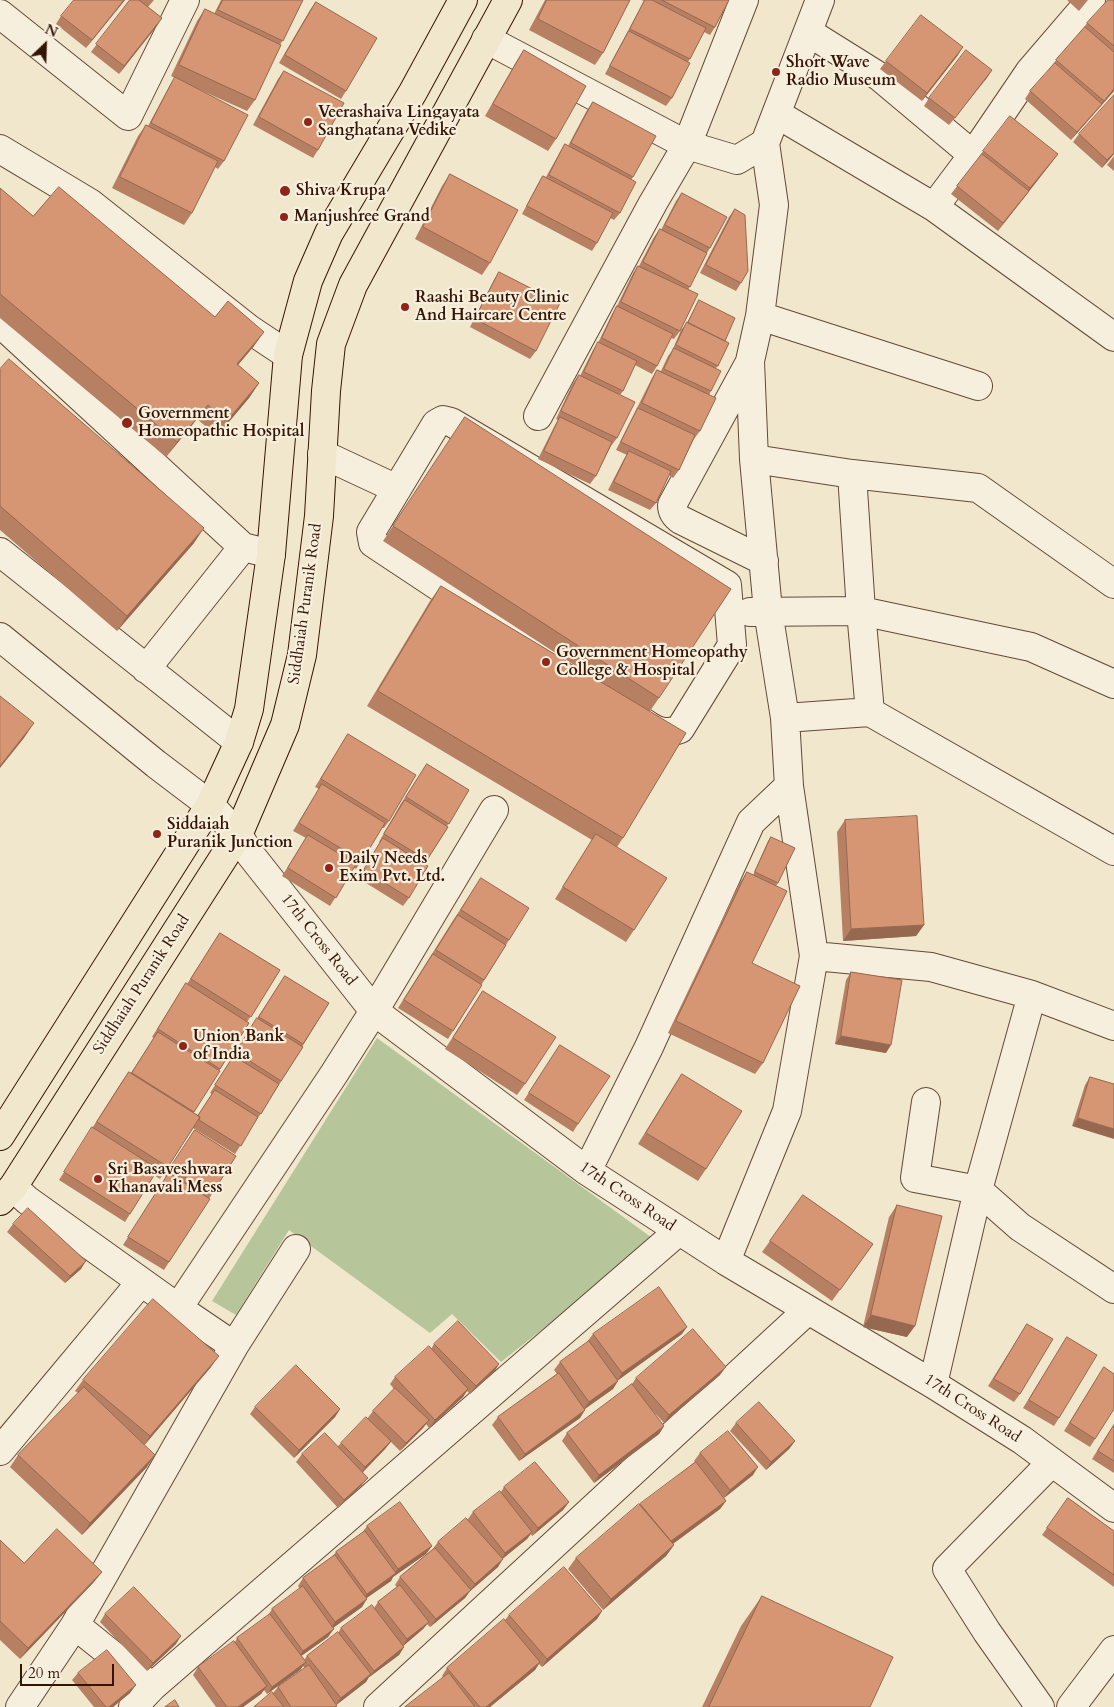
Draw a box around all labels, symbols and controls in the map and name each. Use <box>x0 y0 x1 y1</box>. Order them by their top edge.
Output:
north arrow <box>20 20 70 70</box>
text: N <box>42 20 61 42</box>
place label: Short Wave Radio Museum <box>786 53 896 91</box>
marker: Short Wave Radio Museum <box>770 66 782 78</box>
place label: Veerashaiva Lingayata Sanghatana Vedike <box>318 103 480 141</box>
marker: Veerashaiva Lingayata Sanghatana Vedike <box>302 116 314 128</box>
place label: Shiva Krupa <box>296 181 386 201</box>
marker: Shiva Krupa <box>278 184 292 198</box>
place label: Manjushree Grand <box>294 207 430 227</box>
marker: Manjushree Grand <box>278 211 290 223</box>
place label: Raashi Beauty Clinic And Haircare Centre <box>415 288 569 326</box>
marker: Raashi Beauty Clinic And Haircare Centre <box>399 301 411 313</box>
place label: Government Homeopathic Hospital <box>138 404 304 442</box>
marker: Government Homeopathic Hospital <box>120 416 134 430</box>
street label: Siddhaiah Puranik Road <box>285 522 327 686</box>
place label: Government Homeopathy College & Hospital <box>556 643 748 681</box>
marker: Government Homeopathy College & Hospital <box>540 656 552 668</box>
place label: Siddaiah Puranik Junction <box>167 815 293 853</box>
marker: Siddaiah Puranik Junction <box>151 828 163 840</box>
place label: Daily Needs Exim Pvt. Ltd. <box>339 849 445 887</box>
marker: Daily Needs Exim Pvt. Ltd. <box>323 862 335 874</box>
street label: 17th Cross Road <box>276 890 360 990</box>
street label: Siddhaiah Puranik Road <box>90 912 194 1058</box>
place label: Union Bank of India <box>193 1027 284 1065</box>
marker: Union Bank of India <box>177 1040 189 1052</box>
street label: 17th Cross Road <box>575 1158 679 1236</box>
place label: Sri Basaveshwara Khanavali Mess <box>108 1160 232 1198</box>
marker: Sri Basaveshwara Khanavali Mess <box>92 1173 104 1185</box>
street label: 17th Cross Road <box>920 1371 1024 1447</box>
scale bar <box>22 1654 116 1686</box>
text: 20 m <box>28 1663 60 1683</box>

